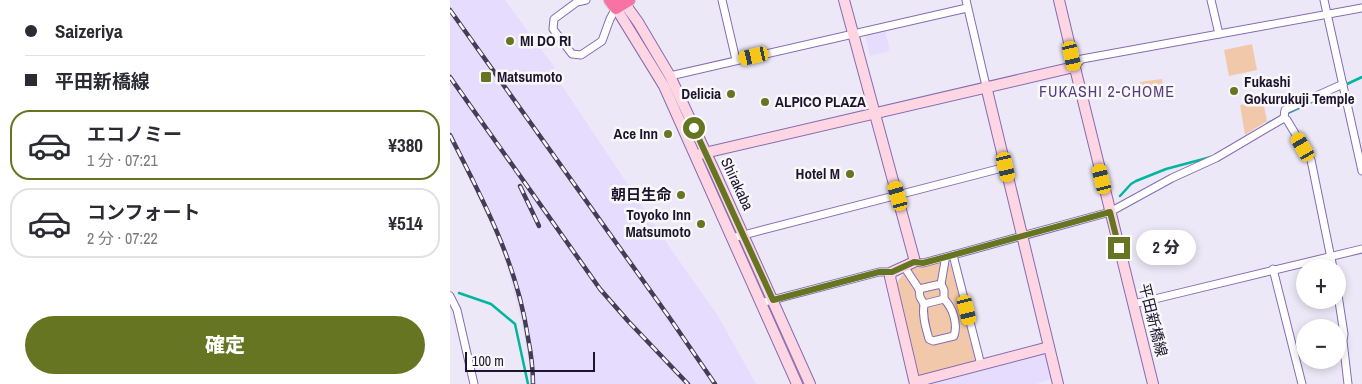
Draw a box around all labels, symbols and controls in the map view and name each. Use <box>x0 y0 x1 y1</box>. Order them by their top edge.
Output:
text: Saizeriya <box>55 18 123 44</box>
place label: MI DO RI <box>520 30 571 51</box>
marker: MI DO RI <box>504 35 516 47</box>
car <box>1061 40 1082 72</box>
car <box>737 45 770 67</box>
place label: Matsumoto <box>497 66 563 87</box>
text: 平田新橋線 <box>55 68 150 94</box>
marker: Matsumoto <box>479 70 493 84</box>
place label: Fukashi Gokurukuji Temple <box>1244 71 1355 109</box>
district label: FUKASHI 2-CHOME <box>1039 80 1175 102</box>
place label: Delicia <box>681 83 721 104</box>
marker: Fukashi Gokurukuji Temple <box>1228 85 1240 97</box>
marker: Delicia <box>725 88 737 100</box>
place label: ALPICO PLAZA <box>775 91 866 112</box>
marker: ALPICO PLAZA <box>759 96 771 108</box>
route start <box>683 117 705 139</box>
text: エコノミー <box>87 121 182 147</box>
icon: car <box>27 123 72 168</box>
place label: Ace Inn <box>614 123 658 144</box>
marker: Ace Inn <box>662 128 674 140</box>
car <box>1289 130 1316 164</box>
text: ¥380 <box>388 132 423 158</box>
text: 1 分 · 07:21 <box>87 149 158 171</box>
car <box>995 151 1016 183</box>
street label: Shirakaba <box>716 154 759 214</box>
place label: Hotel M <box>796 163 840 184</box>
car <box>1091 163 1112 195</box>
marker: Hotel M <box>844 168 856 180</box>
car <box>886 180 909 212</box>
place label: 朝日生命 <box>611 184 672 205</box>
marker: 朝日生命 <box>675 189 687 201</box>
text: コンフォート <box>87 199 200 225</box>
icon: car <box>27 201 72 246</box>
place label: Toyoko Inn Matsumoto <box>625 204 691 242</box>
text: ¥514 <box>388 210 423 236</box>
marker: Toyoko Inn Matsumoto <box>695 218 707 230</box>
text: 2 分 · 07:22 <box>87 227 158 249</box>
callout: 2 分 <box>1136 230 1196 266</box>
text: 2 分 <box>1153 236 1179 258</box>
route end <box>1108 237 1130 259</box>
map controls <box>1296 259 1346 369</box>
button: + <box>1296 259 1346 309</box>
street label: 平田新橋線 <box>1134 281 1173 359</box>
car <box>956 294 977 326</box>
button: 確定 <box>25 316 425 374</box>
button: − <box>1296 319 1346 369</box>
scale bar <box>465 349 595 372</box>
text: 100 m <box>472 352 504 370</box>

